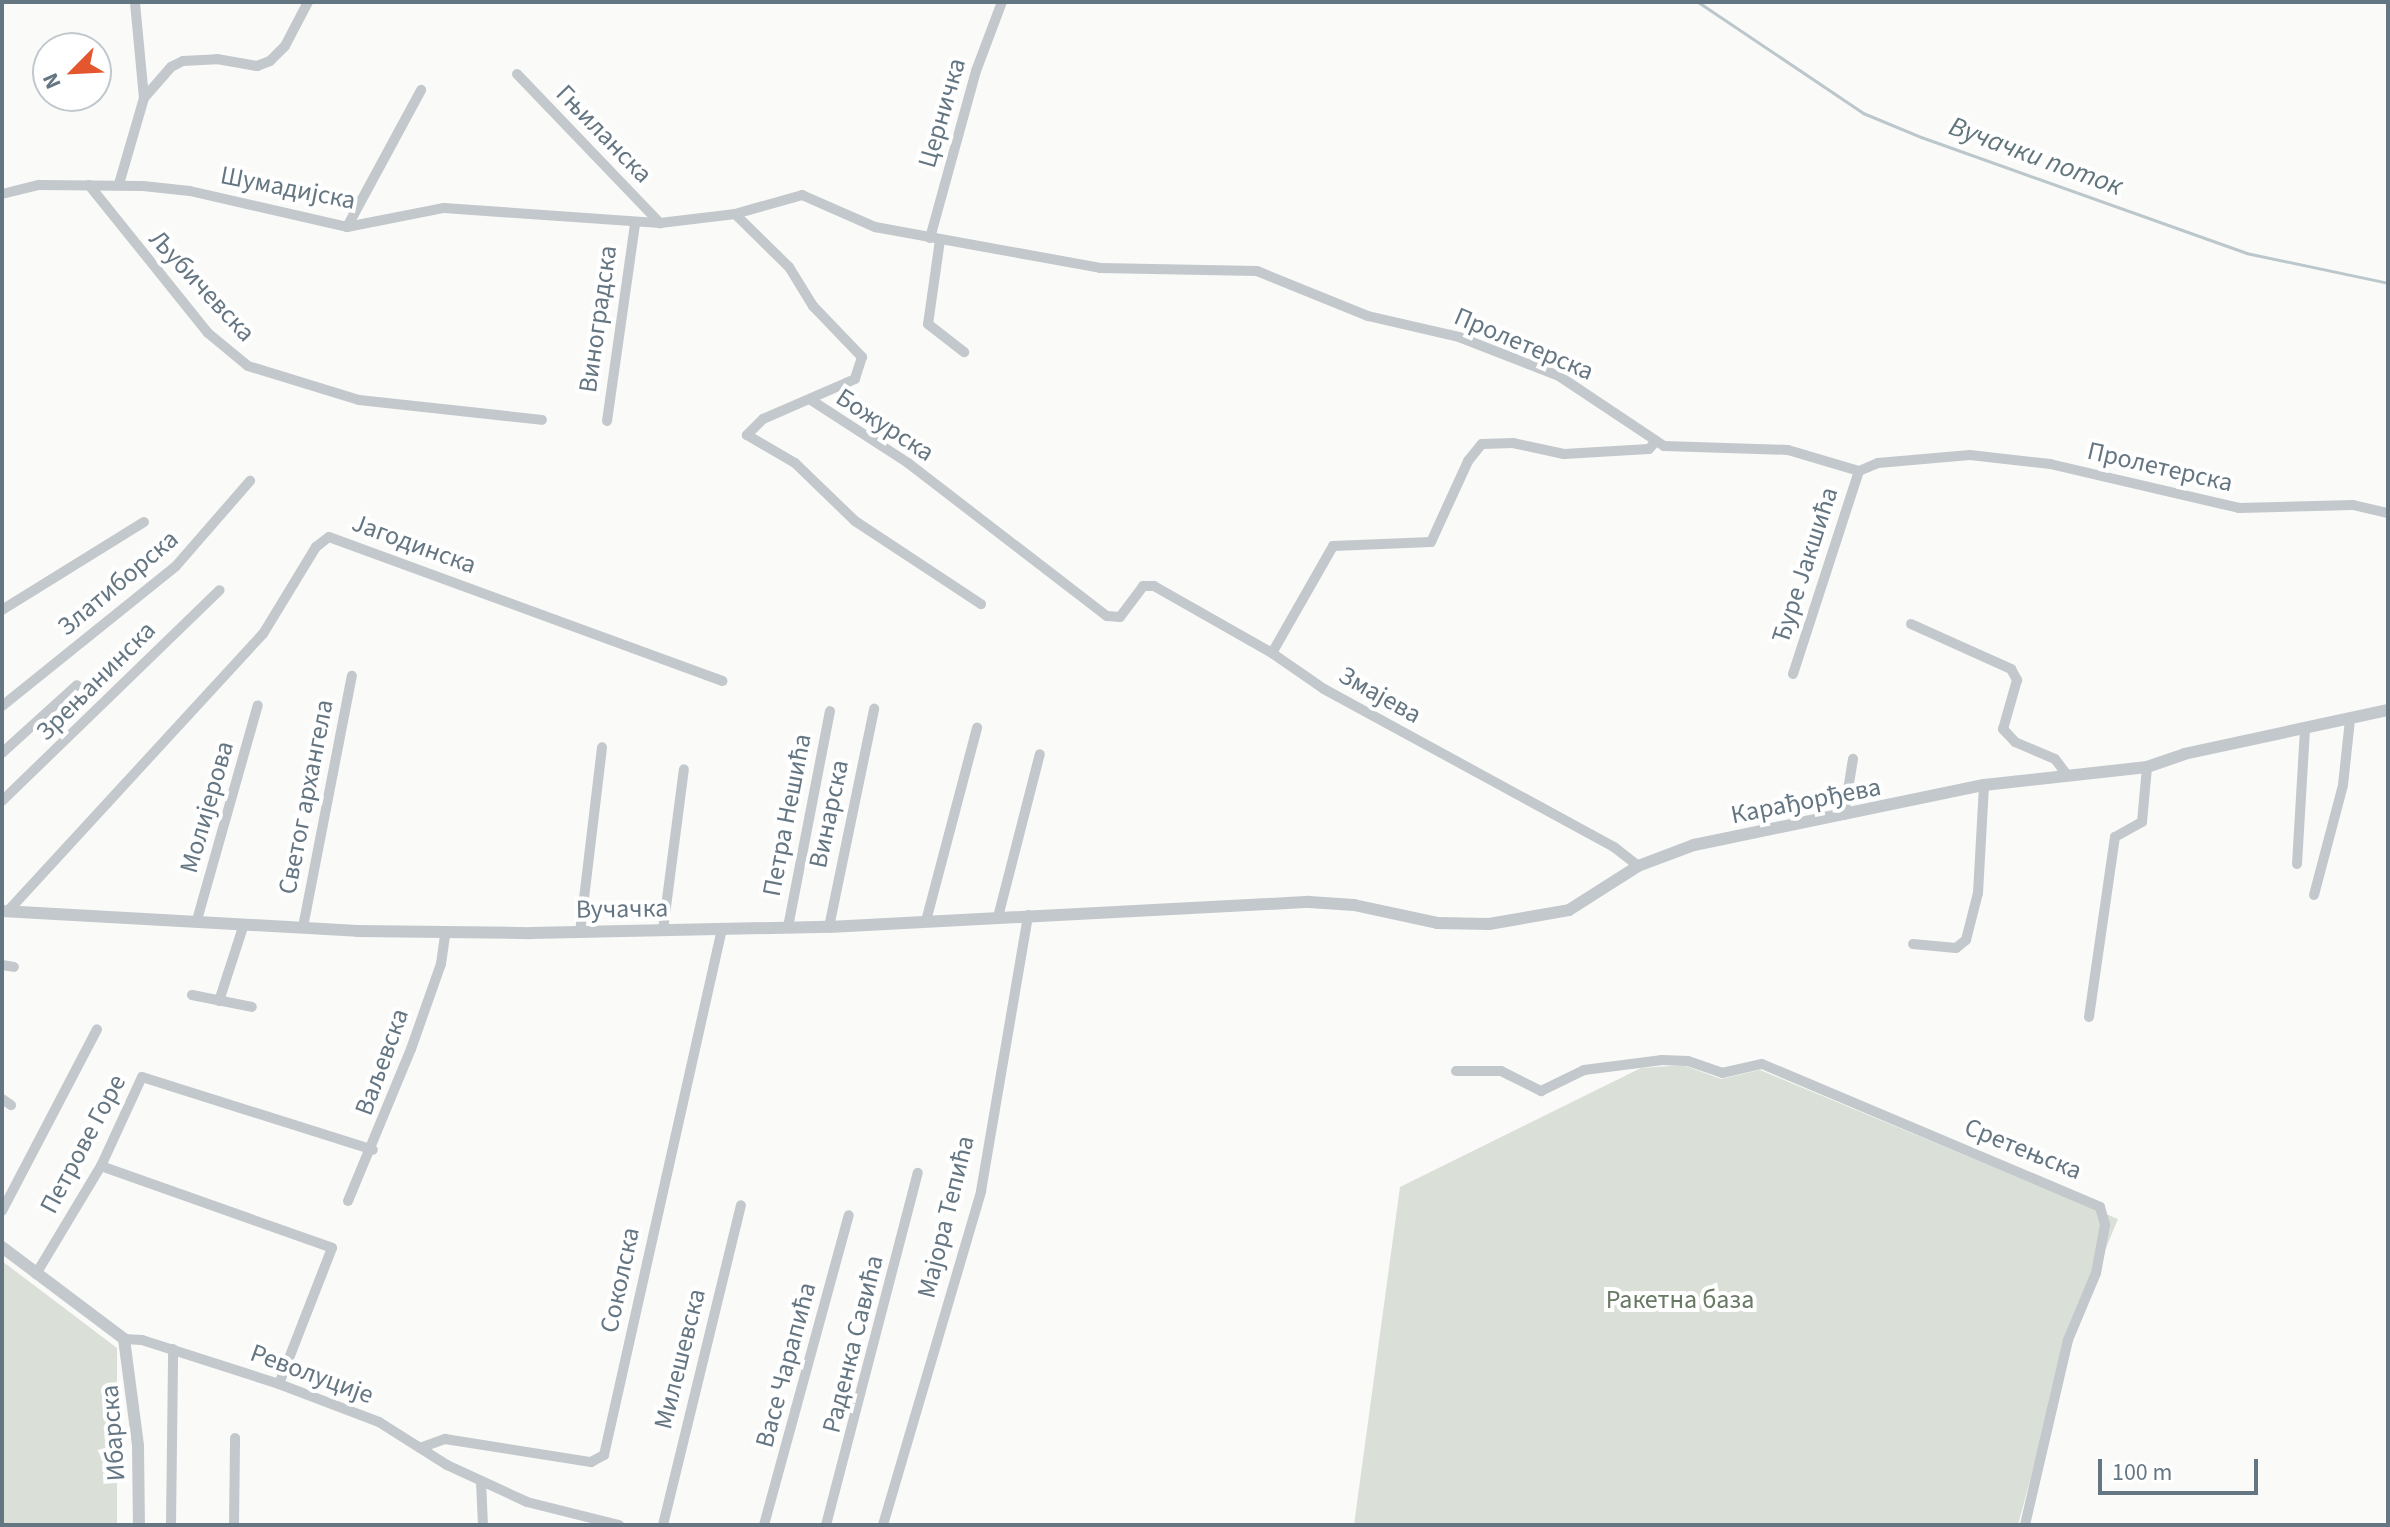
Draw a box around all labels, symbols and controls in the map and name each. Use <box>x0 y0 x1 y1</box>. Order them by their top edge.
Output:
north arrow <box>32 32 112 112</box>
street label: Церничка <box>911 55 973 171</box>
text: N <box>34 68 69 94</box>
street label: Гњиланска <box>549 78 659 190</box>
water label: Вучачки поток <box>1945 109 2127 203</box>
street label: Шумадијска <box>218 160 358 216</box>
street label: Љубичевска <box>142 224 262 348</box>
street label: Виноградска <box>572 244 624 394</box>
street label: Пролетерска <box>1450 301 1598 387</box>
street label: Божурска <box>830 382 940 468</box>
street label: Пролетерска <box>2084 435 2236 499</box>
street label: Ђуре Јакшића <box>1765 483 1845 647</box>
street label: Јагодинска <box>348 507 480 581</box>
street label: Златиборска <box>51 524 185 642</box>
street label: Зрењанинска <box>30 615 162 747</box>
street label: Змајева <box>1333 660 1427 730</box>
street label: Светог архангела <box>272 697 340 897</box>
street label: Петра Нешића <box>756 731 818 899</box>
street label: Молијерова <box>173 738 241 876</box>
street label: Винарска <box>802 757 856 871</box>
street label: Карађорђева <box>1728 771 1884 831</box>
street label: Вучачка <box>575 893 669 925</box>
street label: Ваљевска <box>348 1004 416 1120</box>
street label: Петрове Горе <box>33 1069 133 1219</box>
street label: Сретењска <box>1960 1111 2086 1187</box>
street label: Мајора Тепића <box>911 1133 981 1301</box>
street label: Соколска <box>594 1225 646 1335</box>
street label: Раденка Савића <box>816 1252 890 1436</box>
street label: Васе Чарапића <box>749 1279 823 1451</box>
park label: Ракетна база <box>1606 1284 1754 1316</box>
street label: Милешевска <box>648 1286 712 1432</box>
street label: Револуције <box>246 1337 378 1411</box>
street label: Ибарска <box>94 1384 132 1482</box>
scale bar <box>2102 1443 2262 1493</box>
text: 100 m <box>2112 1455 2172 1490</box>

